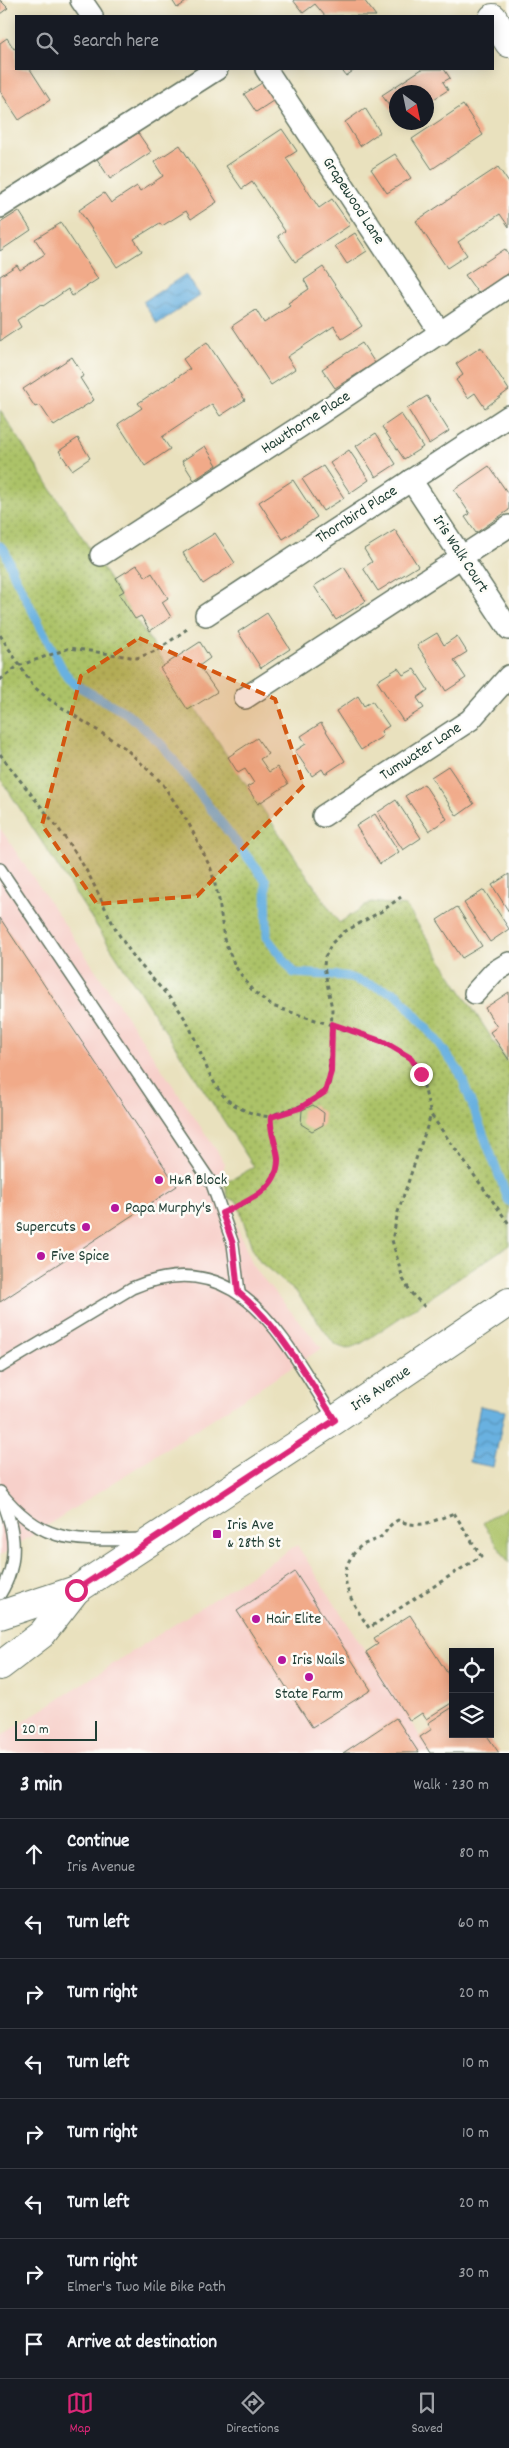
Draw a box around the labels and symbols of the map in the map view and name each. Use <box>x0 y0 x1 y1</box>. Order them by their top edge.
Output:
north arrow <box>389 85 434 130</box>
street label: Grapewood Lane <box>316 153 390 249</box>
street label: Hawthorne Place <box>257 385 355 461</box>
street label: Thornbird Place <box>312 480 402 550</box>
street label: Iris Walk Court <box>426 511 494 598</box>
street label: Tumwater Lane <box>376 717 466 787</box>
route end <box>410 1063 433 1086</box>
place label: H&R Block <box>169 1169 227 1192</box>
marker: H&R Block <box>153 1174 165 1186</box>
place label: Papa Murphy's <box>125 1197 212 1220</box>
marker: Papa Murphy's <box>109 1202 121 1214</box>
place label: Supercuts <box>16 1216 76 1239</box>
marker: Supercuts <box>80 1221 92 1233</box>
place label: Five Spice <box>51 1245 109 1268</box>
marker: Five Spice <box>35 1250 47 1262</box>
street label: Iris Avenue <box>346 1360 416 1418</box>
place label: Iris Ave & 28th St <box>227 1514 281 1555</box>
marker: Iris Ave & 28th St <box>211 1528 223 1540</box>
route start <box>65 1579 88 1602</box>
place label: Hair Elite <box>266 1608 321 1631</box>
marker: Hair Elite <box>250 1613 262 1625</box>
place label: Iris Nails <box>292 1649 345 1672</box>
marker: Iris Nails <box>276 1654 288 1666</box>
marker: State Farm <box>303 1671 315 1683</box>
place label: State Farm <box>275 1683 343 1706</box>
scale bar <box>15 1718 98 1741</box>

